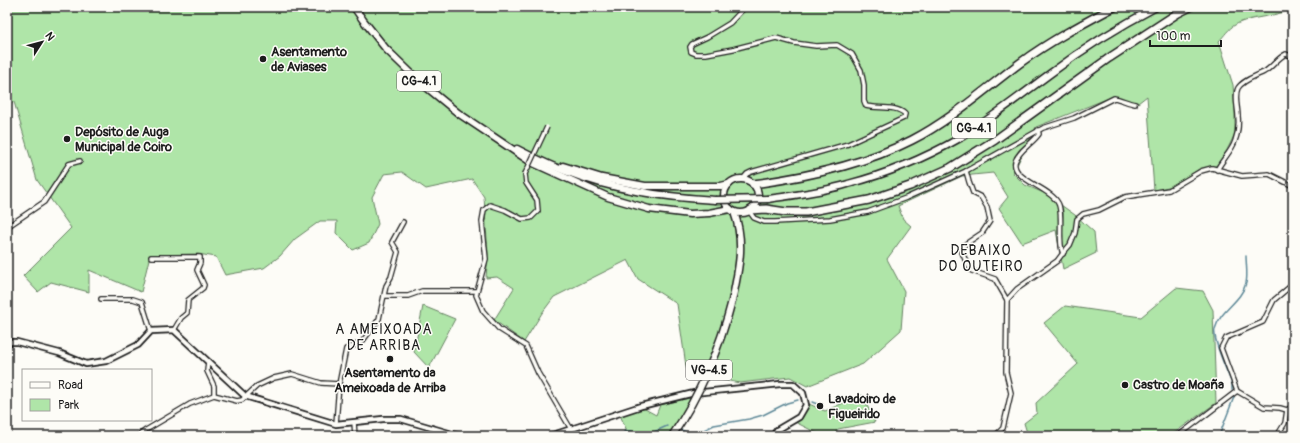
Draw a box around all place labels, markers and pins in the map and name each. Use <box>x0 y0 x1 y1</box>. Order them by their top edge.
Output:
place label: Asentamento de Aviases <box>271 44 347 75</box>
marker: Asentamento de Aviases <box>258 54 268 64</box>
place label: Depósito de Auga Municipal de Coiro <box>75 124 172 155</box>
marker: Depósito de Auga Municipal de Coiro <box>62 134 72 144</box>
marker: Asentamento da Ameixoada de Arriba <box>385 354 395 364</box>
place label: Asentamento da Ameixoada de Arriba <box>334 365 446 396</box>
place label: Castro de Moaña <box>1133 377 1224 393</box>
marker: Castro de Moaña <box>1120 380 1130 390</box>
place label: Lavadoiro de Figueirido <box>828 391 896 422</box>
marker: Lavadoiro de Figueirido <box>815 401 825 411</box>

